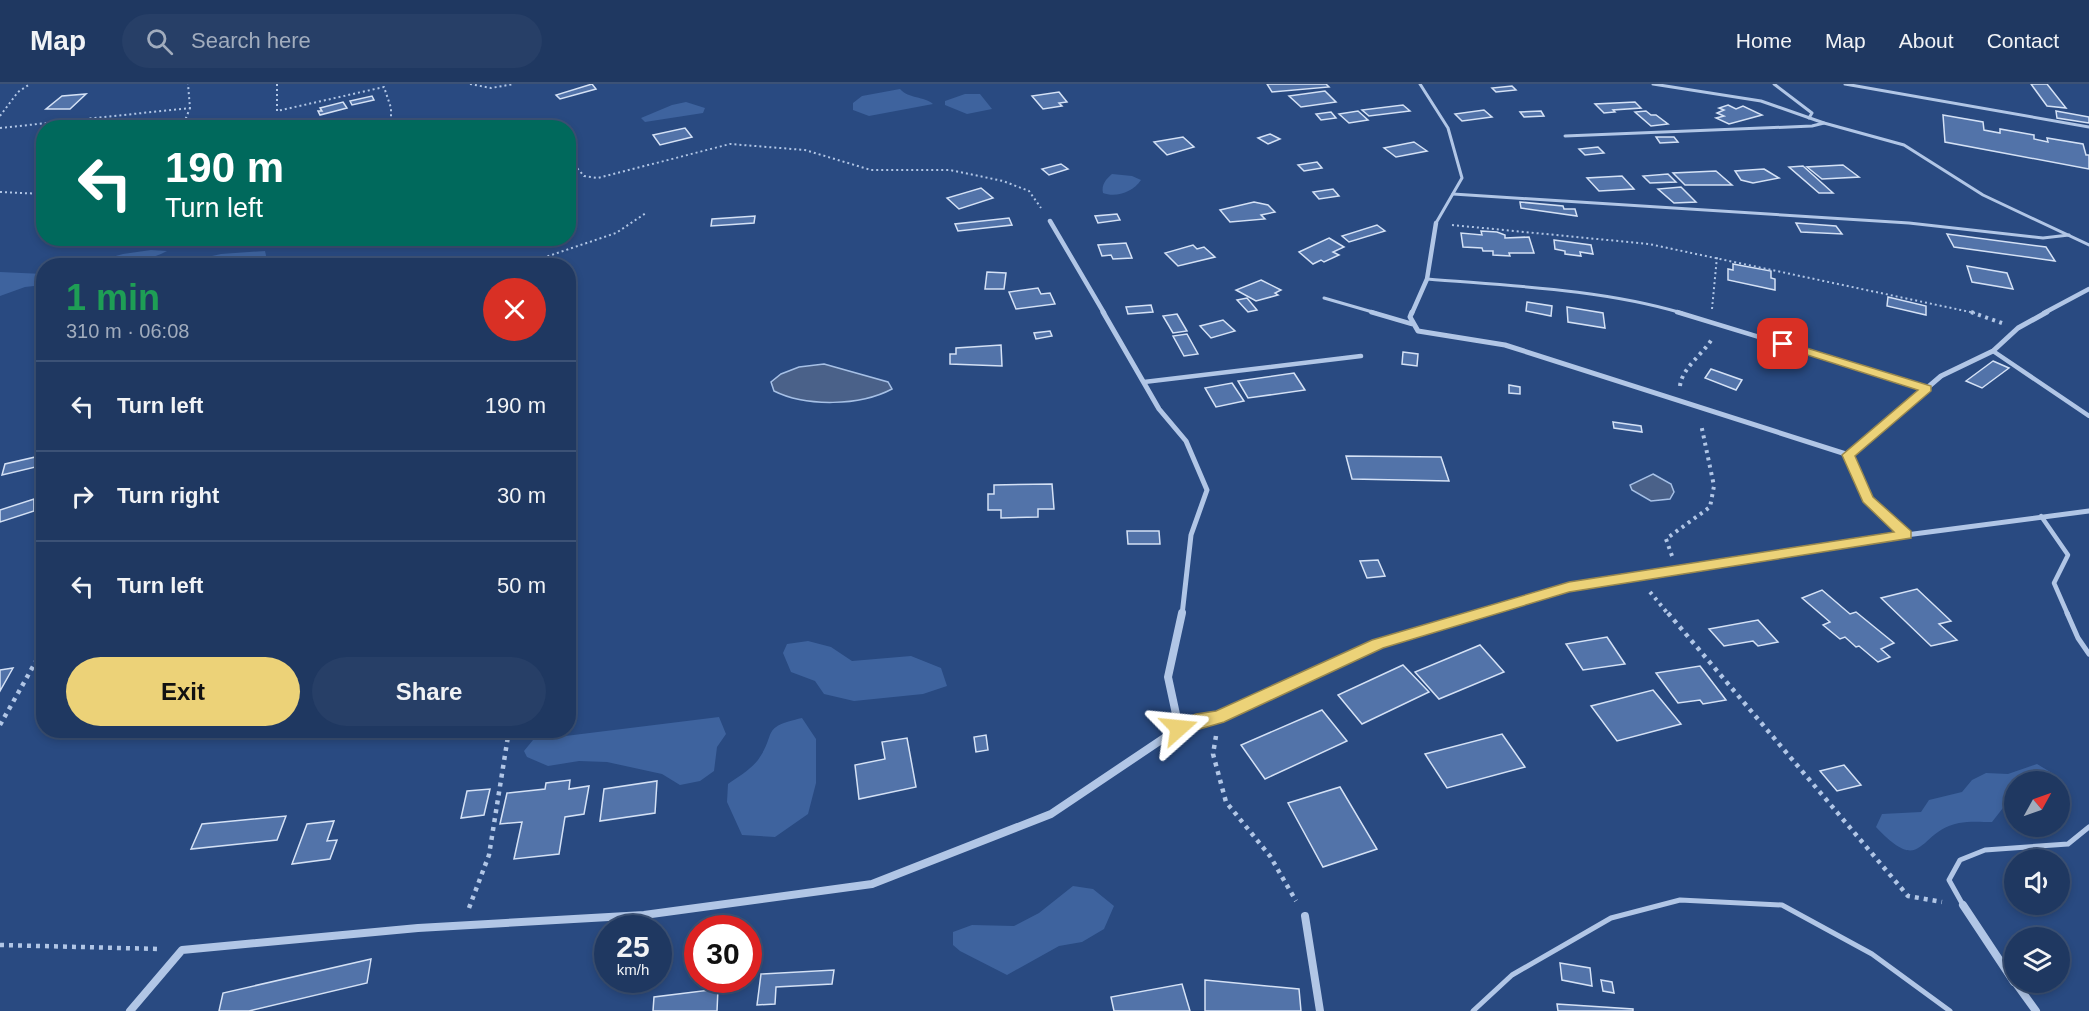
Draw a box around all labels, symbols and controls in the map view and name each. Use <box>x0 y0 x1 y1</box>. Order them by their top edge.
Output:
search box <box>122 14 542 68</box>
text: Map <box>30 25 86 56</box>
icon: search <box>143 25 176 58</box>
text: Search here <box>191 28 311 53</box>
text: Home <box>1736 29 1792 52</box>
text: Map <box>1825 29 1866 52</box>
text: About <box>1899 29 1954 52</box>
text: Contact <box>1987 29 2059 52</box>
icon: left <box>66 144 144 222</box>
text: 190 m <box>165 144 284 191</box>
text: Turn left <box>165 193 263 223</box>
text: 1 min <box>66 277 160 318</box>
button: close <box>483 278 546 341</box>
pin <box>1757 318 1808 369</box>
text: 310 m · 06:08 <box>66 320 189 342</box>
icon: arrive <box>1766 327 1799 360</box>
icon: left <box>66 390 99 423</box>
text: Turn left <box>117 393 203 418</box>
text: 190 m <box>485 393 546 418</box>
icon: right <box>66 480 99 513</box>
text: Turn right <box>117 483 219 508</box>
text: 30 m <box>497 483 546 508</box>
icon: left <box>66 570 99 603</box>
text: Turn left <box>117 573 203 598</box>
text: 50 m <box>497 573 546 598</box>
button: Exit <box>66 657 300 726</box>
button: Share <box>312 657 546 726</box>
position arrow <box>1147 696 1211 760</box>
north arrow <box>2004 771 2070 837</box>
map controls <box>2004 771 2070 993</box>
button: sound <box>2004 849 2070 915</box>
speed limit sign: 30 <box>684 915 762 993</box>
button: layers <box>2004 927 2070 993</box>
text: 25 <box>616 930 650 963</box>
text: km/h <box>617 961 649 978</box>

